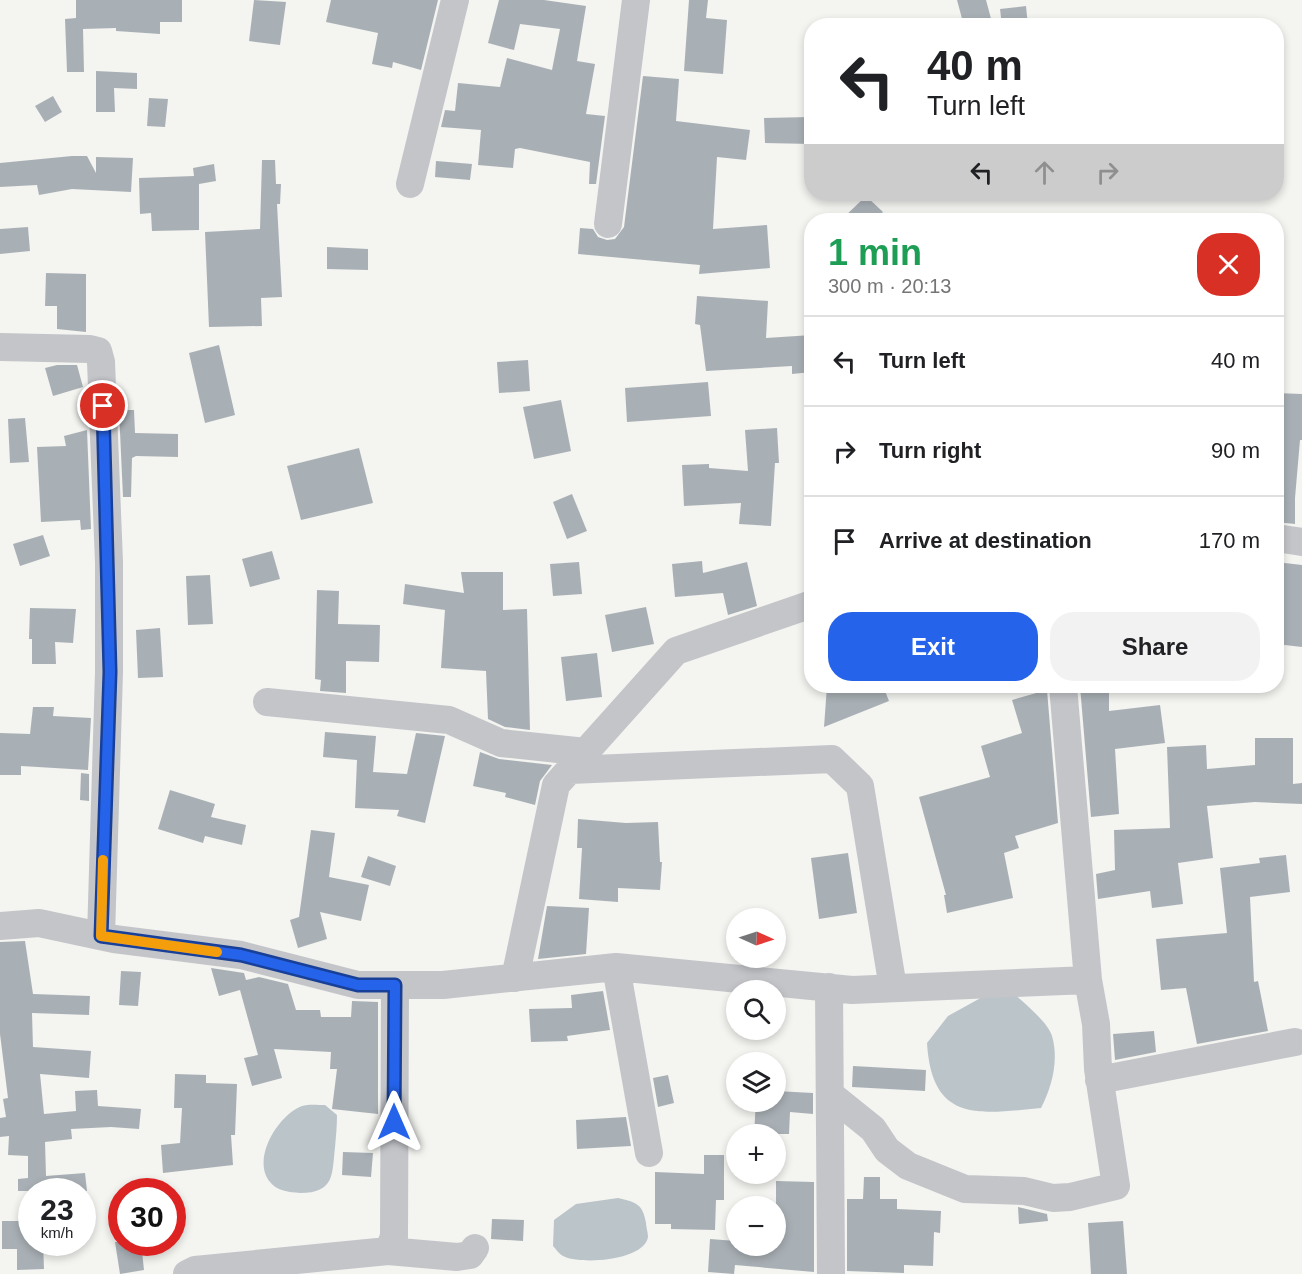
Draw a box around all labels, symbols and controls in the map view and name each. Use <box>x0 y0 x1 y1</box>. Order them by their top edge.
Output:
icon: left <box>828 42 906 120</box>
text: 40 m <box>927 42 1023 89</box>
text: Turn left <box>927 91 1025 121</box>
icon: left <box>965 156 998 189</box>
icon: ahead <box>1028 156 1061 189</box>
icon: right <box>1091 156 1124 189</box>
text: 1 min <box>828 232 922 273</box>
button: close <box>1197 233 1260 296</box>
text: 300 m · 20:13 <box>828 275 951 297</box>
icon: left <box>828 345 861 378</box>
text: Turn left <box>879 348 965 373</box>
text: 40 m <box>1211 348 1260 373</box>
pin <box>77 380 128 431</box>
icon: arrive <box>86 389 119 422</box>
icon: right <box>828 435 861 468</box>
text: Turn right <box>879 438 981 463</box>
text: 90 m <box>1211 438 1260 463</box>
icon: arrive <box>828 525 861 558</box>
text: Arrive at destination <box>879 528 1092 553</box>
text: 170 m <box>1199 528 1260 553</box>
button: Exit <box>828 612 1038 681</box>
button: Share <box>1050 612 1260 681</box>
north arrow <box>726 908 786 968</box>
map controls <box>726 908 786 1256</box>
button: search <box>726 980 786 1040</box>
button: layers <box>726 1052 786 1112</box>
position arrow <box>362 1090 426 1154</box>
button: + <box>726 1124 786 1184</box>
speed limit sign: 30 <box>108 1178 186 1256</box>
text: 23 <box>40 1193 74 1226</box>
button: − <box>726 1196 786 1256</box>
text: km/h <box>41 1224 73 1241</box>

